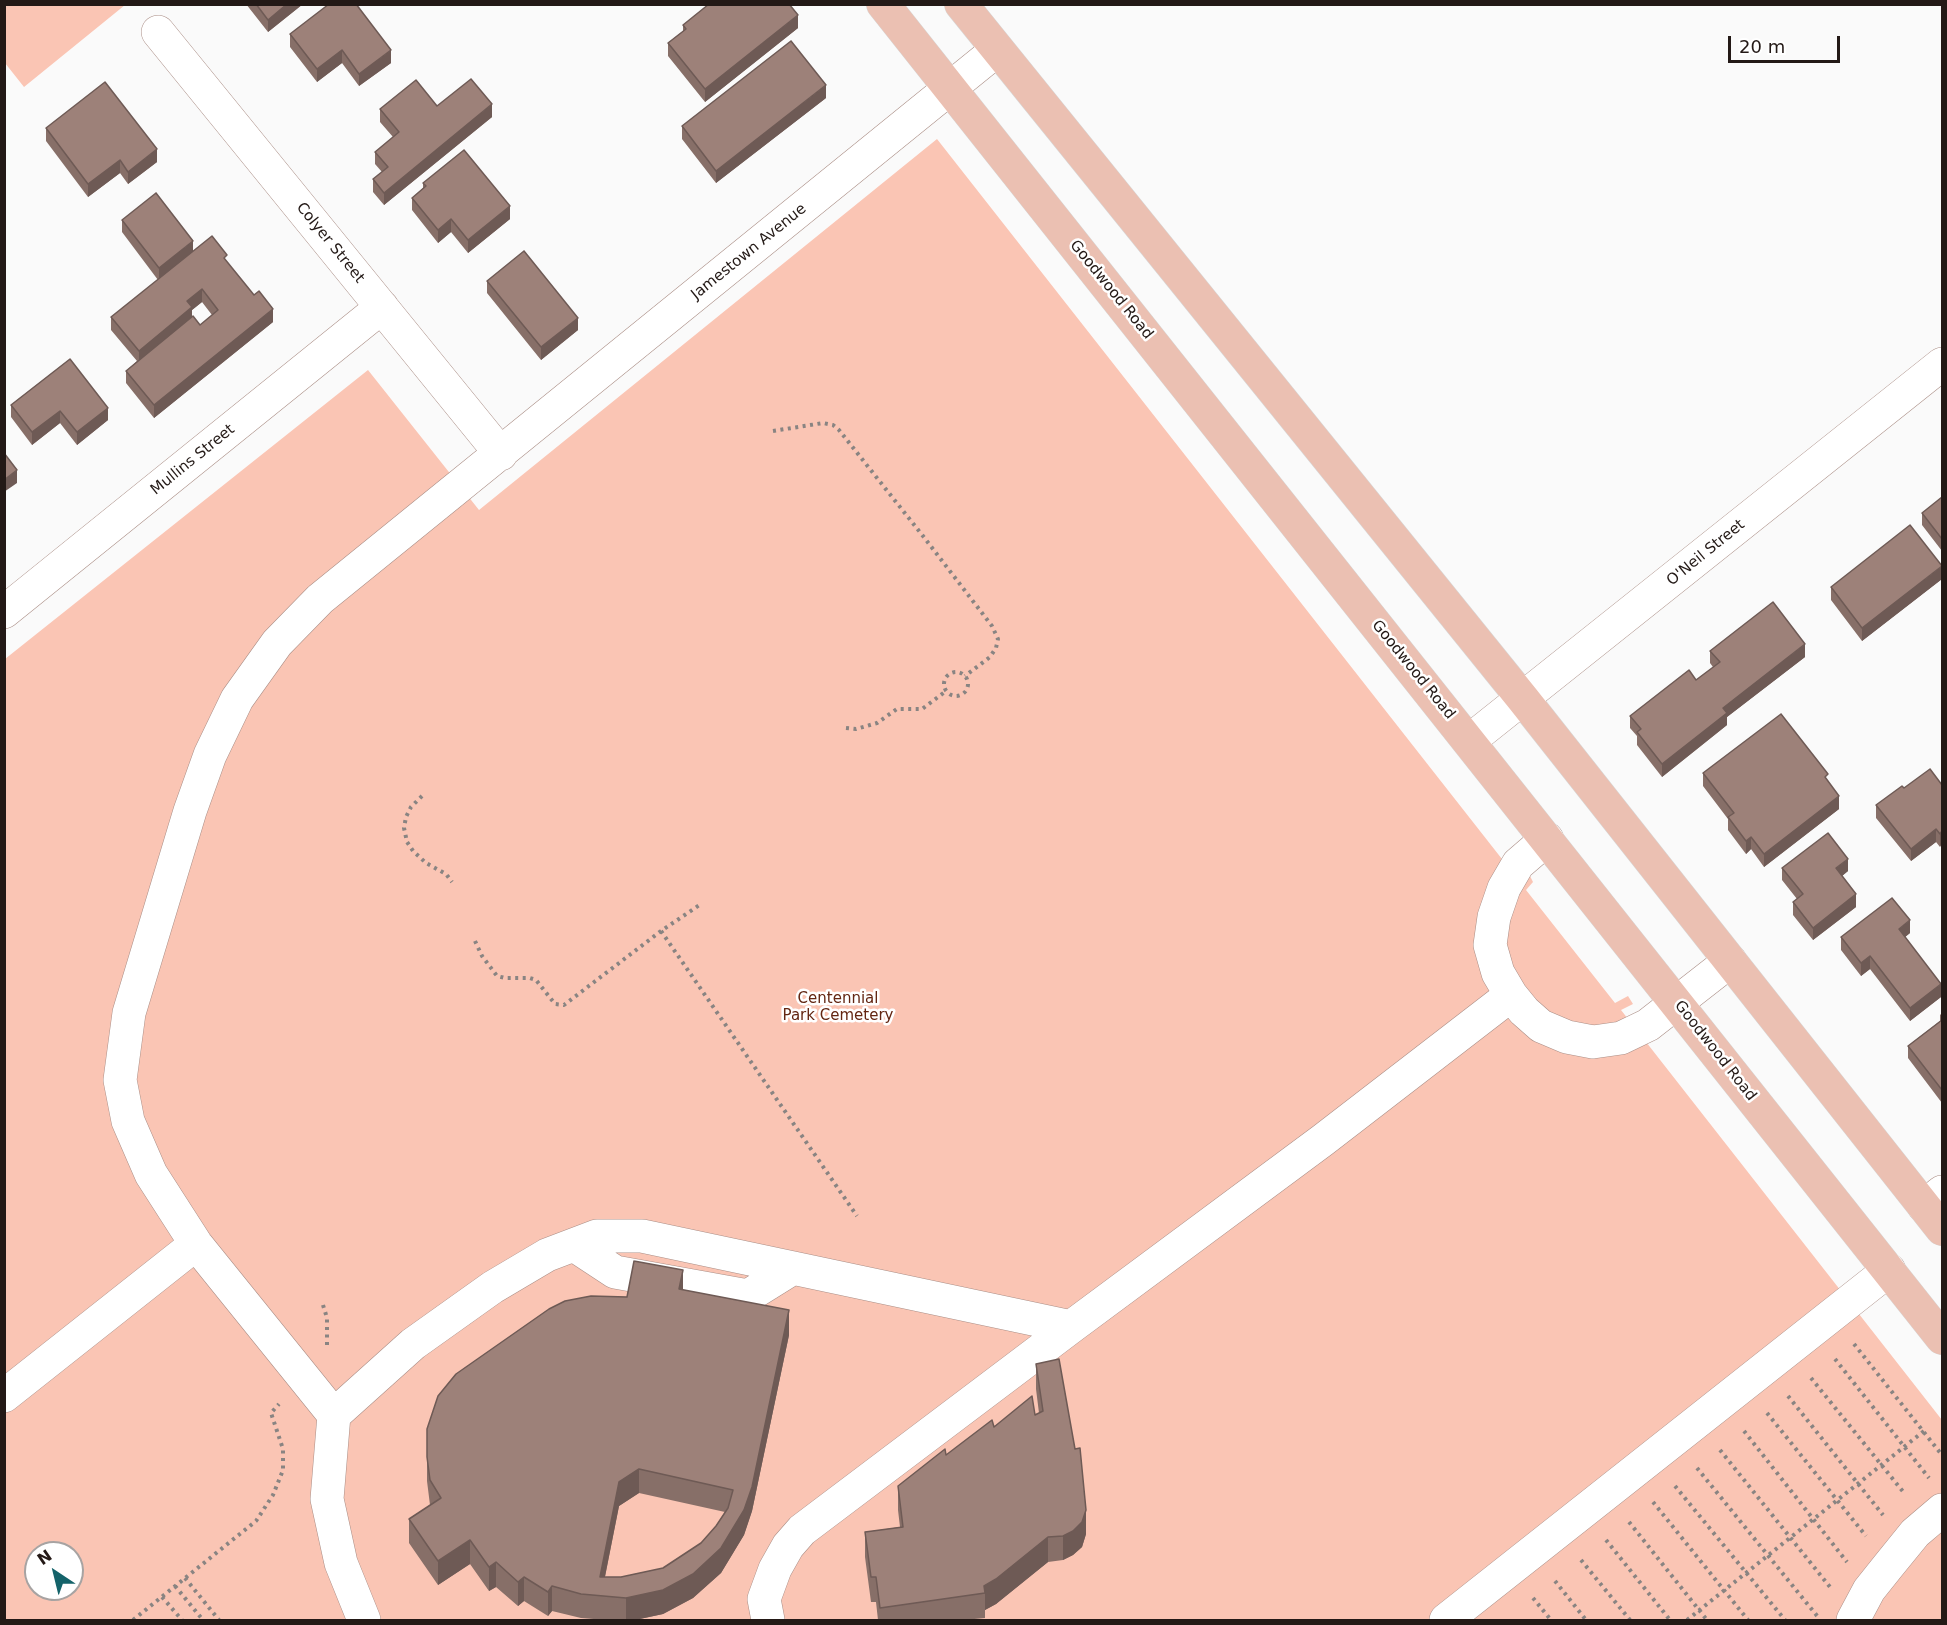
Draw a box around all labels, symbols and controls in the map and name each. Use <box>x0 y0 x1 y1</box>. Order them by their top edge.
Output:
scale bar <box>1731 24 1844 62</box>
text: 20 m <box>1739 36 1785 57</box>
street label: Colyer Street <box>292 199 368 287</box>
street label: Jamestown Avenue <box>688 200 810 304</box>
street label: Goodwood Road <box>1066 237 1156 343</box>
street label: Mullins Street <box>147 421 239 499</box>
street label: O'Neil Street <box>1663 516 1749 590</box>
street label: Goodwood Road <box>1368 617 1458 723</box>
park label: Centennial Park Cemetery <box>783 990 893 1025</box>
street label: Goodwood Road <box>1670 997 1760 1105</box>
north arrow <box>24 1541 84 1601</box>
text: N <box>34 1546 55 1569</box>

